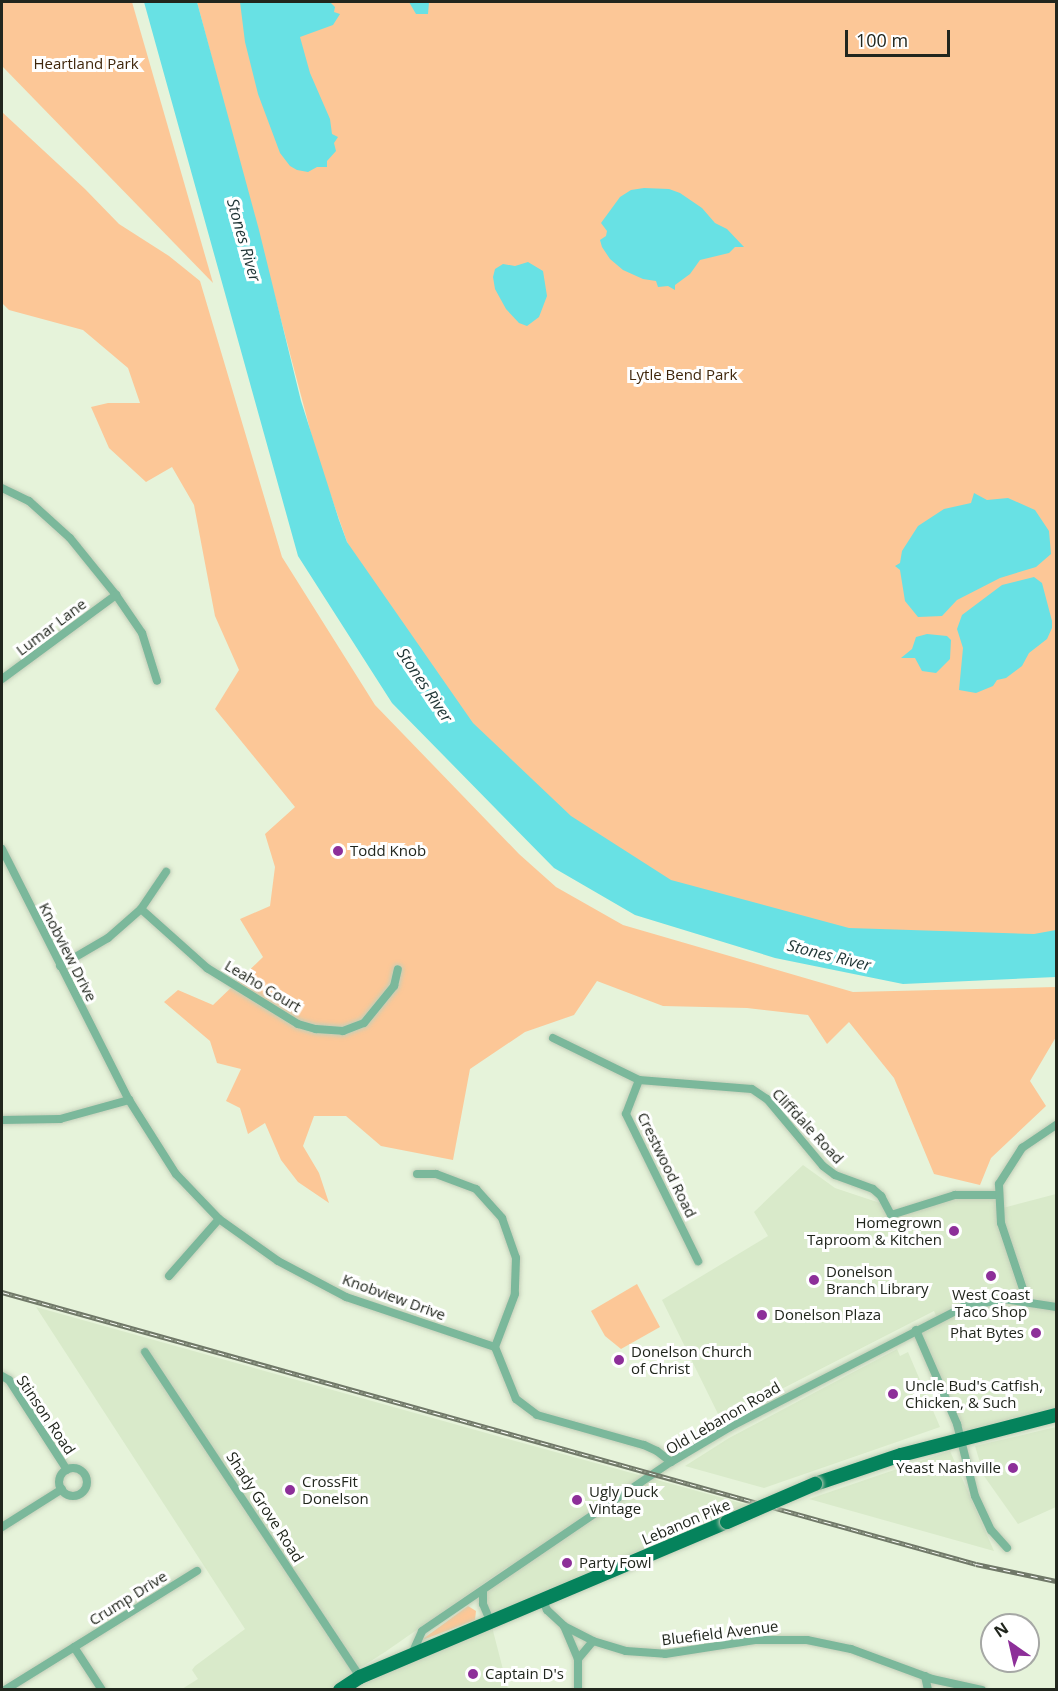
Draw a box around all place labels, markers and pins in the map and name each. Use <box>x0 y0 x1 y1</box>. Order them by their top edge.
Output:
place label: Todd Knob <box>350 842 426 860</box>
marker: Todd Knob <box>331 844 345 858</box>
place label: Homegrown Taproom & Kitchen <box>807 1213 942 1248</box>
marker: Homegrown Taproom & Kitchen <box>947 1224 961 1238</box>
place label: Donelson Branch Library <box>826 1262 929 1297</box>
marker: West Coast Taco Shop <box>984 1269 998 1283</box>
marker: Donelson Branch Library <box>807 1273 821 1287</box>
place label: West Coast Taco Shop <box>952 1285 1030 1320</box>
place label: Donelson Plaza <box>774 1306 881 1324</box>
marker: Donelson Plaza <box>755 1308 769 1322</box>
place label: Phat Bytes <box>950 1324 1024 1342</box>
marker: Phat Bytes <box>1029 1326 1043 1340</box>
place label: Donelson Church of Christ <box>631 1342 752 1377</box>
marker: Donelson Church of Christ <box>612 1353 626 1367</box>
place label: Uncle Bud's Catfish, Chicken, & Such <box>905 1376 1043 1411</box>
marker: Uncle Bud's Catfish, Chicken, & Such <box>886 1387 900 1401</box>
place label: Yeast Nashville <box>896 1459 1001 1477</box>
marker: Yeast Nashville <box>1006 1461 1020 1475</box>
place label: CrossFit Donelson <box>302 1472 369 1507</box>
place label: Ugly Duck Vintage <box>589 1482 658 1517</box>
marker: CrossFit Donelson <box>283 1483 297 1497</box>
marker: Ugly Duck Vintage <box>570 1493 584 1507</box>
place label: Party Fowl <box>579 1554 651 1572</box>
marker: Party Fowl <box>560 1556 574 1570</box>
place label: Captain D's <box>485 1665 564 1683</box>
marker: Captain D's <box>466 1667 480 1681</box>

